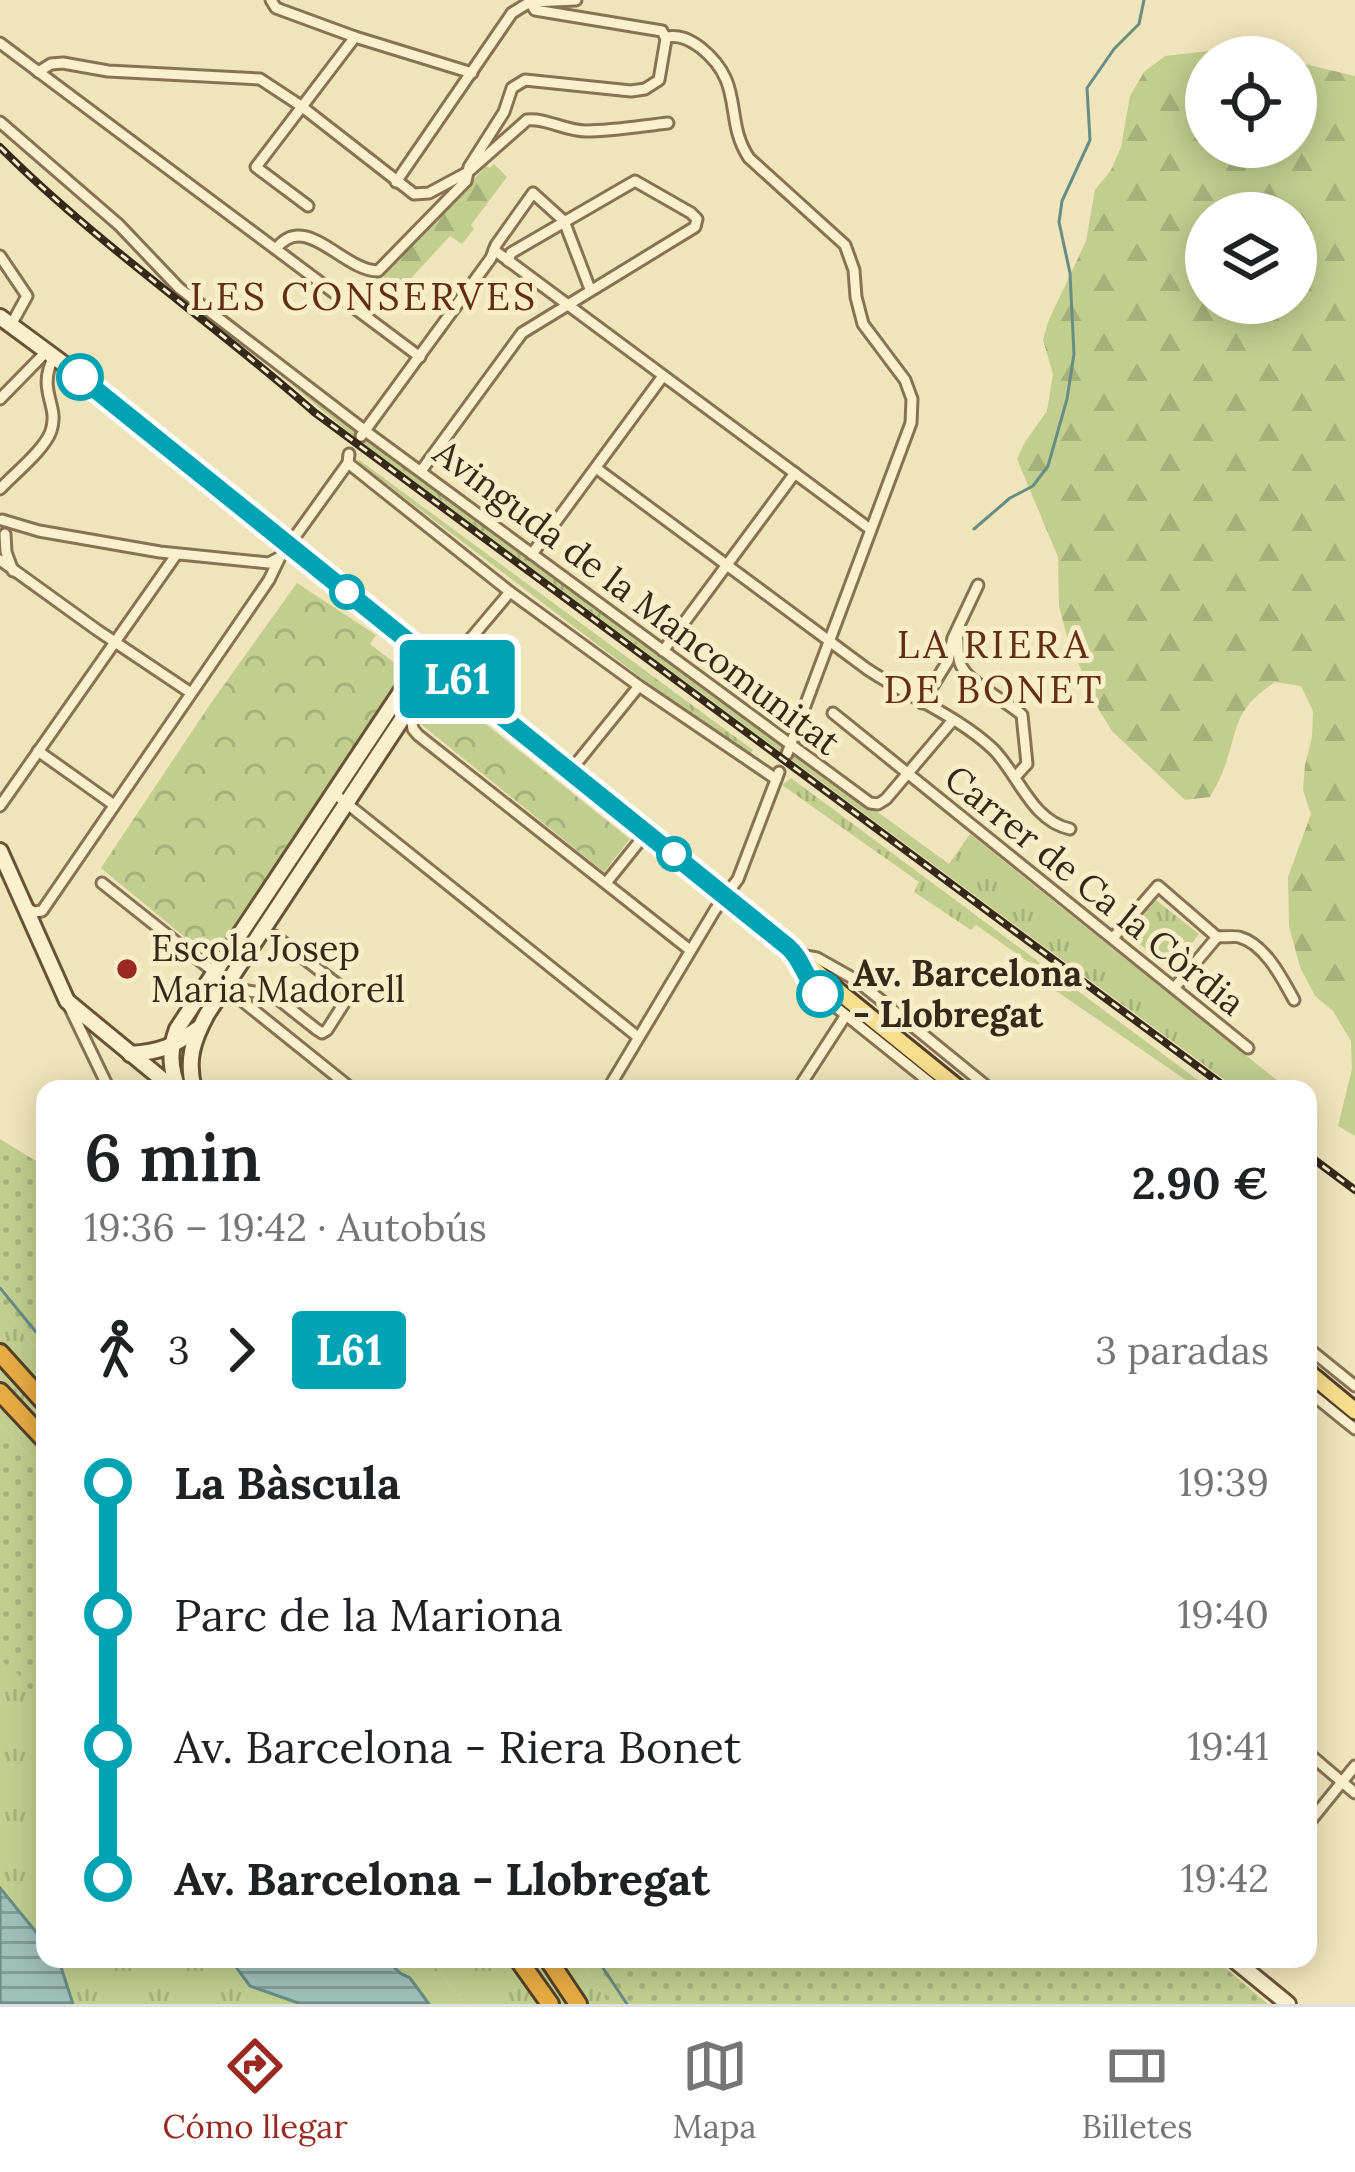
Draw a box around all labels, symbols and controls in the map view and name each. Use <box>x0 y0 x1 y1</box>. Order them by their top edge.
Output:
map controls <box>1185 36 1317 324</box>
button: locate <box>1185 36 1317 168</box>
button: layers <box>1185 192 1317 324</box>
district label: LES CONSERVES <box>190 271 538 321</box>
unlabelled marker <box>58 355 102 399</box>
street label: Avinguda de la Mancomunitat <box>424 428 849 765</box>
unlabelled marker <box>331 576 363 608</box>
district label: LA RIERA DE BONET <box>884 619 1105 714</box>
line badge: L61 <box>388 640 526 718</box>
text: L61 <box>424 652 490 706</box>
street label: Carrer de Ca la Còrdia <box>936 755 1254 1025</box>
unlabelled marker <box>658 838 690 870</box>
place label: Escola Josep Maria Madorell <box>151 925 405 1012</box>
place label: Av. Barcelona - Llobregat <box>853 950 1082 1037</box>
marker: Escola Josep Maria Madorell <box>114 956 140 982</box>
marker: Av. Barcelona - Llobregat <box>798 972 842 1016</box>
text: 6 min <box>84 1115 262 1199</box>
text: 2.90 € <box>1132 1154 1269 1211</box>
text: 19:36 – 19:42 · Autobús <box>84 1202 487 1252</box>
icon: walk <box>84 1317 150 1383</box>
icon: forward <box>208 1317 274 1383</box>
text: L61 <box>316 1323 382 1377</box>
text: 3 <box>168 1325 190 1375</box>
text: 3 paradas <box>1095 1325 1269 1375</box>
text: La Bàscula <box>174 1454 401 1511</box>
text: 19:39 <box>1178 1457 1269 1507</box>
text: Parc de la Mariona <box>174 1586 563 1643</box>
text: 19:40 <box>1177 1589 1269 1639</box>
text: Av. Barcelona - Riera Bonet <box>174 1718 741 1775</box>
text: 19:41 <box>1187 1721 1269 1771</box>
text: Av. Barcelona - Llobregat <box>174 1850 710 1907</box>
text: 19:42 <box>1180 1853 1269 1903</box>
tab: Cómo llegar <box>162 2033 348 2147</box>
tab: Mapa <box>673 2033 757 2147</box>
tab: Billetes <box>1081 2033 1193 2147</box>

